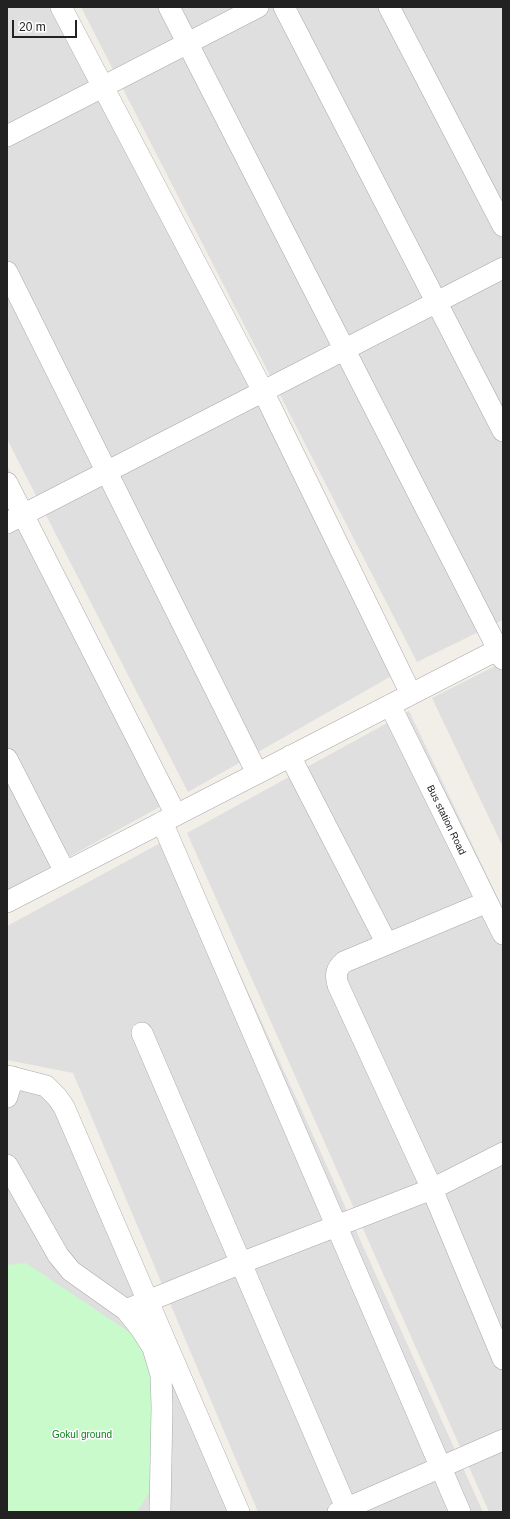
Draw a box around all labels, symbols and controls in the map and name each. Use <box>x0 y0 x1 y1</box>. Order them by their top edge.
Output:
scale bar <box>14 12 79 38</box>
text: 20 m <box>19 20 46 34</box>
street label: Bus station Road <box>424 783 468 857</box>
park label: Gokul ground <box>52 1429 112 1441</box>

